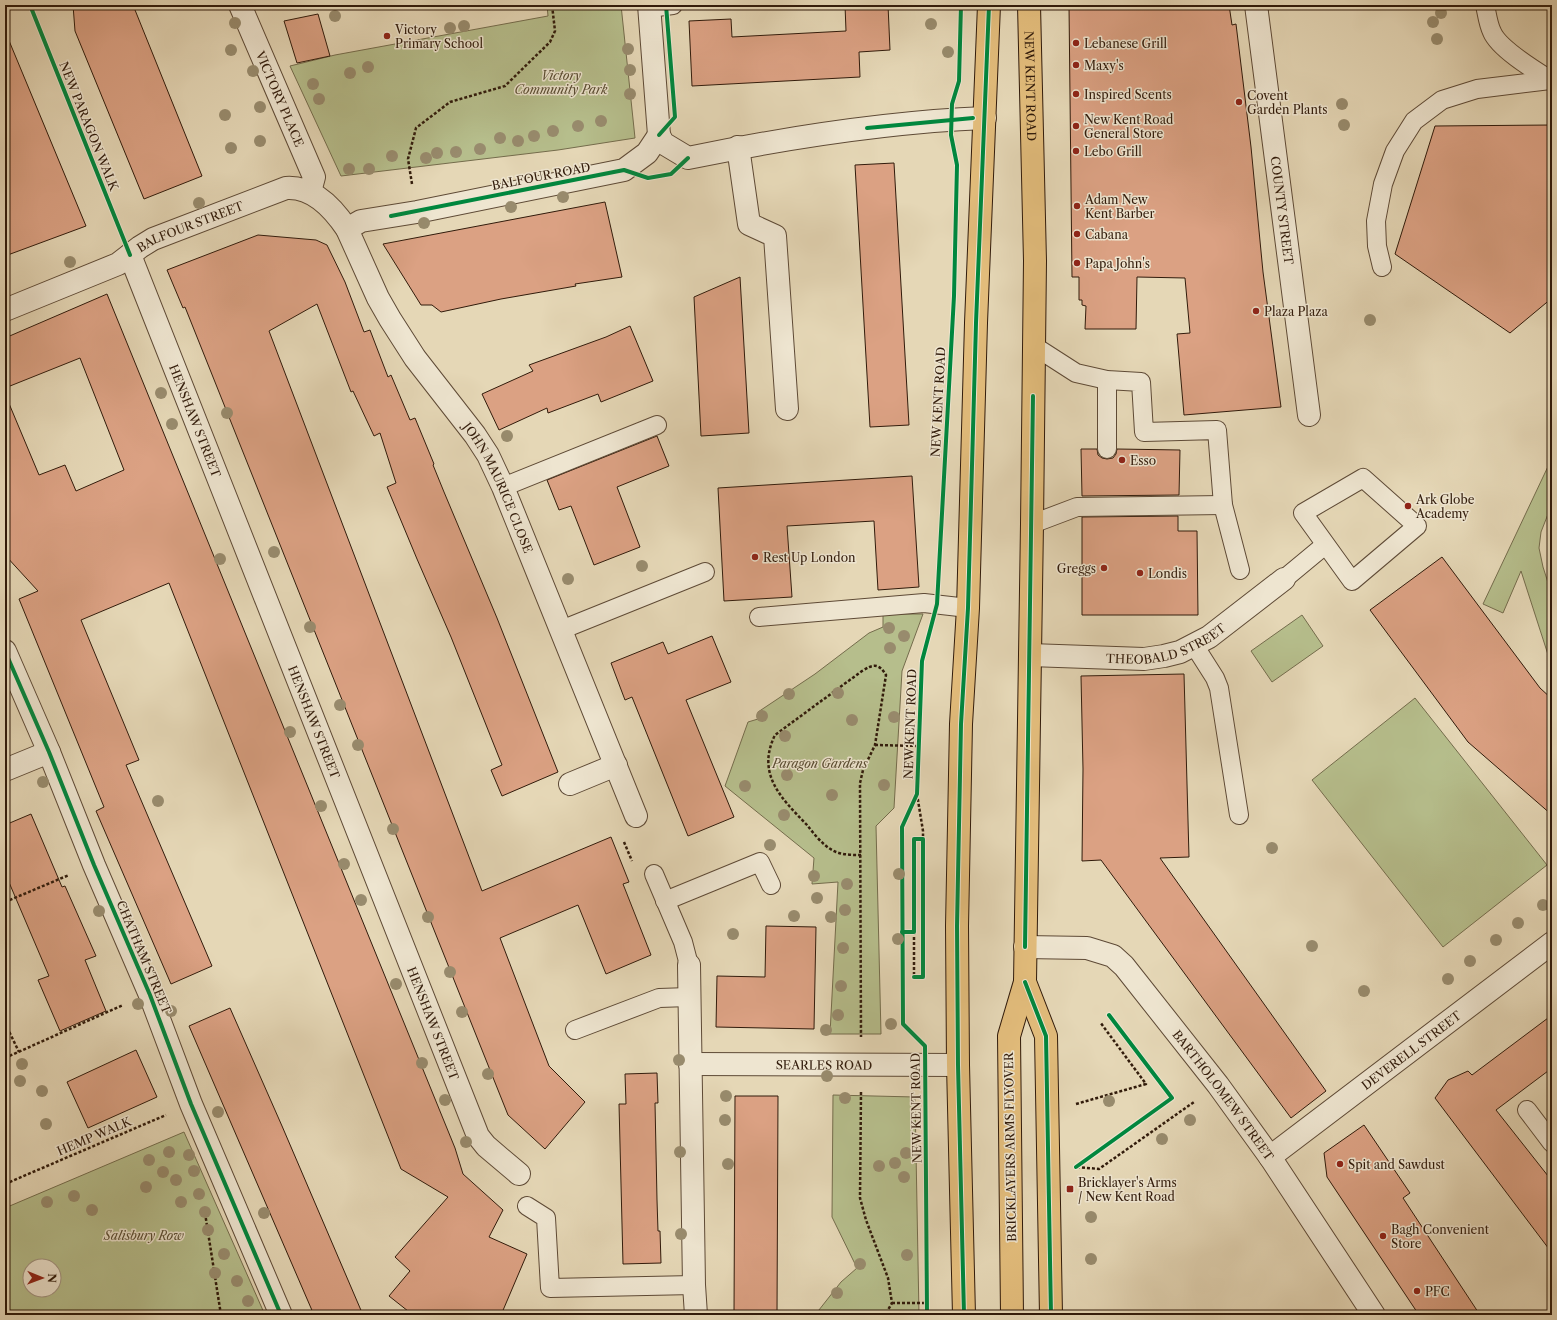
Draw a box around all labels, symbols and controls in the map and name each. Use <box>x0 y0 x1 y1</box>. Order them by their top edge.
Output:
place label: Victory Primary School <box>394 22 483 51</box>
marker: Victory Primary School <box>382 31 392 41</box>
street label: NEW KENT ROAD <box>1022 31 1040 142</box>
place label: Lebanese Grill <box>1084 36 1167 51</box>
marker: Lebanese Grill <box>1071 38 1081 48</box>
street label: VICTORY PLACE <box>253 48 307 149</box>
place label: Maxy's <box>1084 58 1124 73</box>
street label: NEW PARAGON WALK <box>56 59 122 193</box>
marker: Maxy's <box>1071 60 1081 70</box>
park label: Victory Community Park <box>514 68 608 97</box>
place label: Inspired Scents <box>1084 87 1172 102</box>
place label: Covent Garden Plants <box>1247 88 1327 117</box>
marker: Inspired Scents <box>1071 89 1081 99</box>
marker: Covent Garden Plants <box>1234 97 1244 107</box>
place label: New Kent Road General Store <box>1084 112 1174 141</box>
marker: New Kent Road General Store <box>1071 121 1081 131</box>
place label: Lebo Grill <box>1084 144 1142 159</box>
marker: Lebo Grill <box>1071 146 1081 156</box>
street label: COUNTY STREET <box>1268 155 1297 265</box>
street label: BALFOUR ROAD <box>490 159 592 193</box>
place label: Adam New Kent Barber <box>1084 192 1154 221</box>
street label: BALFOUR STREET <box>134 198 245 255</box>
marker: Adam New Kent Barber <box>1072 201 1082 211</box>
place label: Cabana <box>1085 227 1129 242</box>
marker: Cabana <box>1072 229 1082 239</box>
place label: Papa John's <box>1085 256 1150 271</box>
marker: Papa John's <box>1072 258 1082 268</box>
place label: Plaza Plaza <box>1264 304 1328 319</box>
marker: Plaza Plaza <box>1251 306 1261 316</box>
street label: NEW KENT ROAD <box>928 346 948 457</box>
street label: HENSHAW STREET <box>166 362 224 479</box>
street label: JOHN MAURICE CLOSE <box>459 418 536 555</box>
place label: Esso <box>1130 453 1156 468</box>
marker: Esso <box>1117 455 1127 465</box>
place label: Ark Globe Academy <box>1415 492 1475 521</box>
marker: Ark Globe Academy <box>1403 501 1413 511</box>
place label: Rest Up London <box>763 550 856 565</box>
marker: Rest Up London <box>750 552 760 562</box>
place label: Greggs <box>1057 561 1096 576</box>
marker: Greggs <box>1099 563 1109 573</box>
place label: Londis <box>1148 566 1187 581</box>
marker: Londis <box>1135 568 1145 578</box>
street label: THEOBALD STREET <box>1106 620 1228 666</box>
street label: HENSHAW STREET <box>285 663 344 781</box>
street label: NEW KENT ROAD <box>901 668 919 779</box>
park label: Paragon Gardens <box>771 756 869 771</box>
street label: CHATHAM STREET <box>113 898 175 1016</box>
street label: HENSHAW STREET <box>404 965 463 1082</box>
street label: DEVERELL STREET <box>1358 1007 1464 1093</box>
street label: BARTHOLOMEW STREET <box>1170 1027 1277 1163</box>
street label: BRICKLAYERS ARMS FLYOVER <box>1001 1051 1019 1242</box>
street label: NEW KENT ROAD <box>908 1052 924 1163</box>
street label: SEARLES ROAD <box>776 1057 873 1072</box>
street label: HEMP WALK <box>55 1113 134 1158</box>
place label: Spit and Sawdust <box>1348 1157 1446 1172</box>
marker: Spit and Sawdust <box>1335 1159 1345 1169</box>
place label: Bricklayer's Arms / New Kent Road <box>1078 1175 1177 1204</box>
marker: Bricklayer's Arms / New Kent Road <box>1065 1184 1075 1194</box>
place label: Bagh Convenient Store <box>1391 1222 1490 1251</box>
park label: Salisbury Row <box>103 1228 184 1243</box>
marker: Bagh Convenient Store <box>1378 1231 1388 1241</box>
north arrow <box>22 1258 62 1298</box>
text: N <box>45 1273 59 1284</box>
place label: PFC <box>1425 1284 1450 1299</box>
marker: PFC <box>1412 1286 1422 1296</box>

